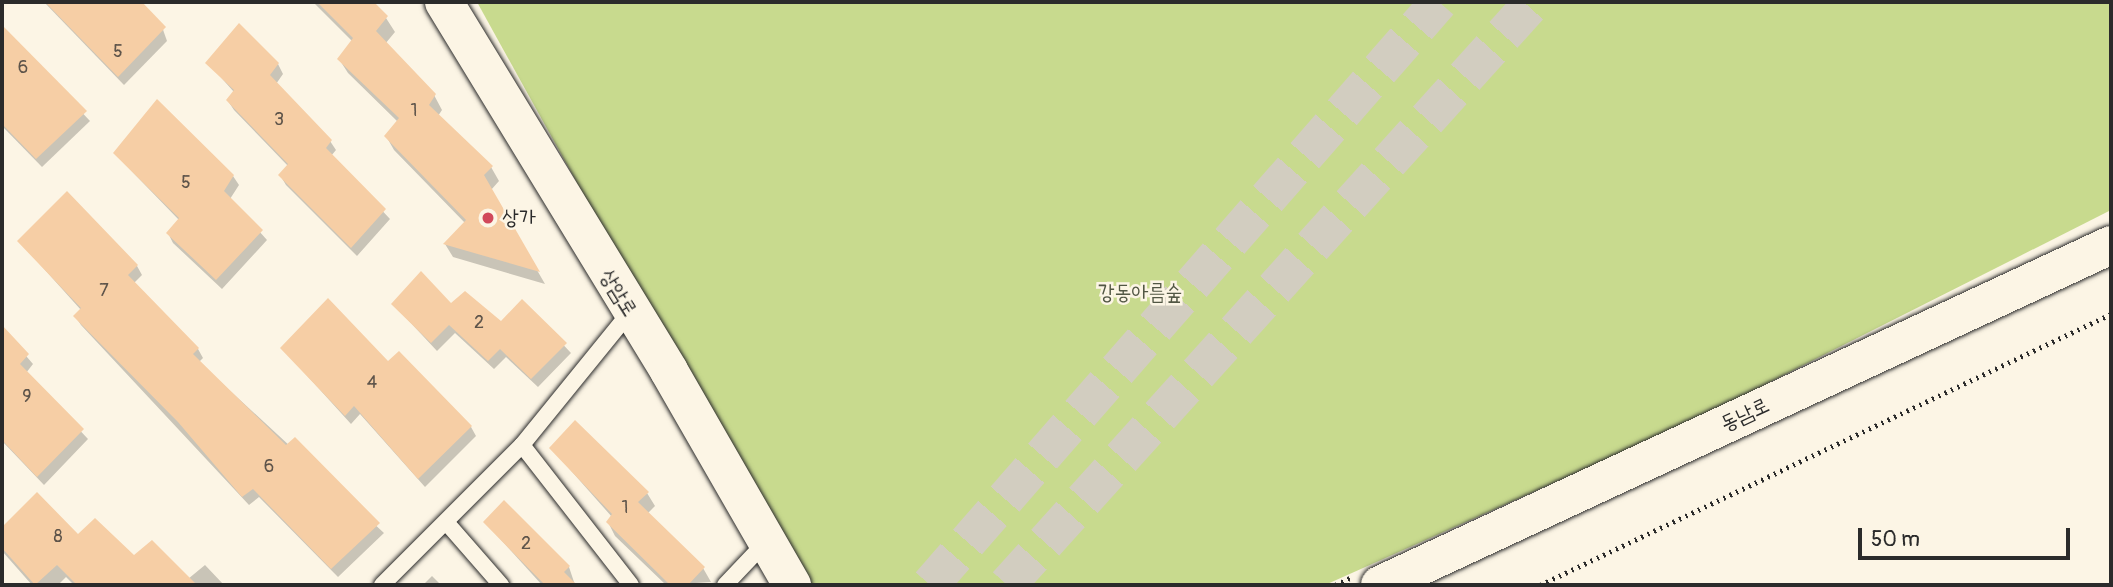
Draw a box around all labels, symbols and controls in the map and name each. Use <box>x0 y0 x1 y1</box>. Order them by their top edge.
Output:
house number: 5 <box>113 41 123 63</box>
house number: 6 <box>18 57 28 79</box>
house number: 1 <box>410 100 418 122</box>
house number: 3 <box>274 109 284 131</box>
house number: 5 <box>181 172 191 194</box>
place label: 상가 <box>502 205 536 231</box>
marker: 상가 <box>480 210 496 226</box>
street label: 상암로 <box>594 265 642 321</box>
house number: 7 <box>99 280 109 302</box>
park label: 강동아름숲 <box>1098 280 1182 306</box>
house number: 2 <box>474 312 484 334</box>
house number: 4 <box>367 372 377 394</box>
house number: 9 <box>22 386 32 408</box>
street label: 동남로 <box>1717 393 1773 437</box>
house number: 6 <box>264 456 274 478</box>
house number: 1 <box>621 497 629 519</box>
scale bar <box>1861 514 2073 558</box>
house number: 8 <box>53 526 63 548</box>
text: 50 m <box>1871 526 1920 553</box>
house number: 2 <box>521 533 531 555</box>

